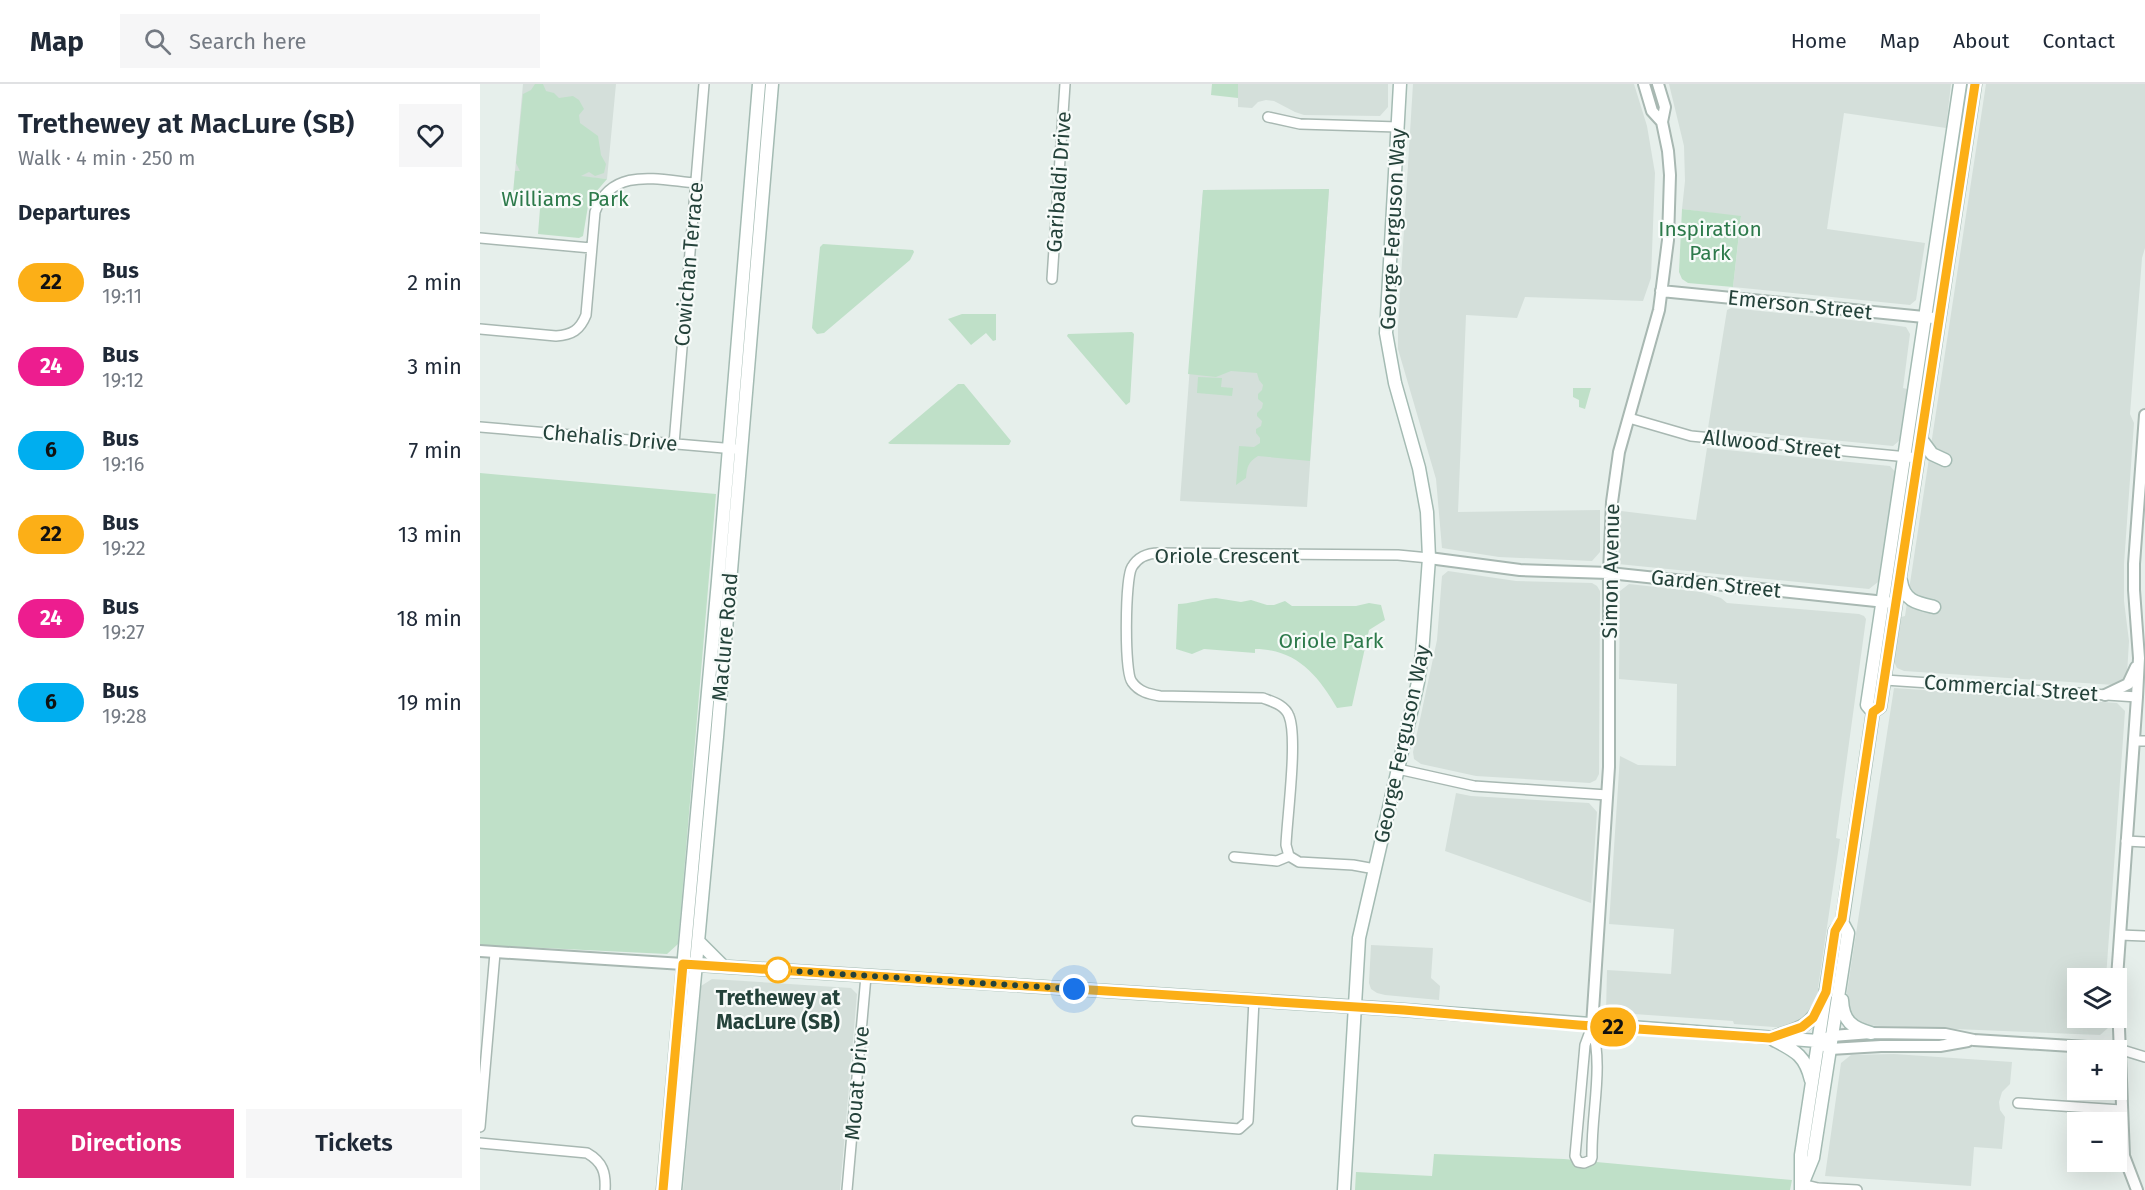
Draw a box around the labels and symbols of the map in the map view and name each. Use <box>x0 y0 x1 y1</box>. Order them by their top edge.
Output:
street label: Garibaldi Drive <box>1041 110 1077 254</box>
street label: George Ferguson Way <box>1375 127 1411 331</box>
street label: Cowichan Terrace <box>669 181 709 347</box>
park label: Williams Park <box>501 186 629 212</box>
park label: Inspiration Park <box>1658 216 1762 266</box>
street label: Emerson Street <box>1726 284 1874 326</box>
street label: Chehalis Drive <box>541 419 679 457</box>
street label: Allwood Street <box>1702 424 1843 464</box>
street label: Simon Avenue <box>1597 503 1625 639</box>
street label: Oriole Crescent <box>1154 543 1300 569</box>
street label: Garden Street <box>1649 564 1783 604</box>
street label: Maclure Road <box>706 572 744 702</box>
park label: Oriole Park <box>1278 628 1384 654</box>
street label: George Ferguson Way <box>1368 642 1436 846</box>
street label: Commercial Street <box>1923 669 2099 707</box>
marker: Trethewey at MacLure (SB) <box>765 957 791 983</box>
your location <box>1059 974 1089 1004</box>
place label: Trethewey at MacLure (SB) <box>716 985 841 1035</box>
line badge: 22 <box>1586 1008 1640 1046</box>
street label: Mouat Drive <box>839 1025 875 1141</box>

